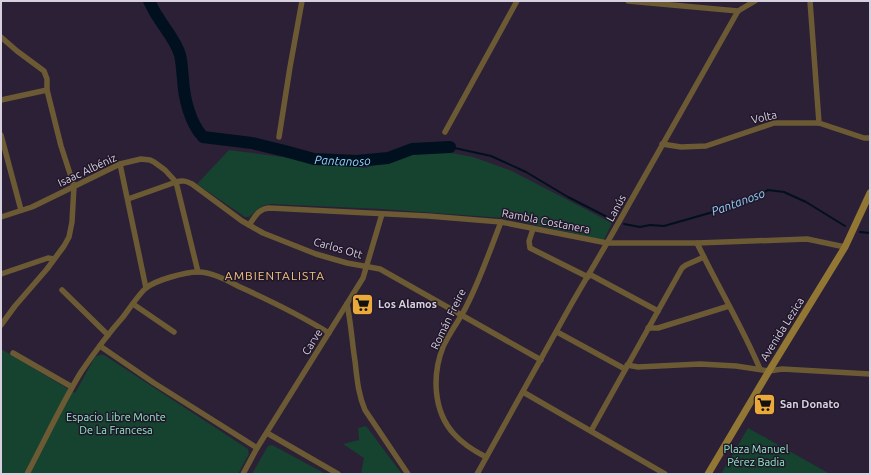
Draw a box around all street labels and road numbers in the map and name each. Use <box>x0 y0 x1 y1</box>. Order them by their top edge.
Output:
street label: Volta <box>750 108 778 126</box>
street label: Isaac Albéniz <box>56 151 118 189</box>
street label: Lanús <box>604 192 628 223</box>
street label: Rambla Costanera <box>501 207 591 235</box>
street label: Carlos Ott <box>312 235 365 261</box>
street label: Román Freire <box>428 287 468 351</box>
street label: Avenida Lezica <box>758 295 806 363</box>
street label: Carve <box>299 327 325 357</box>

